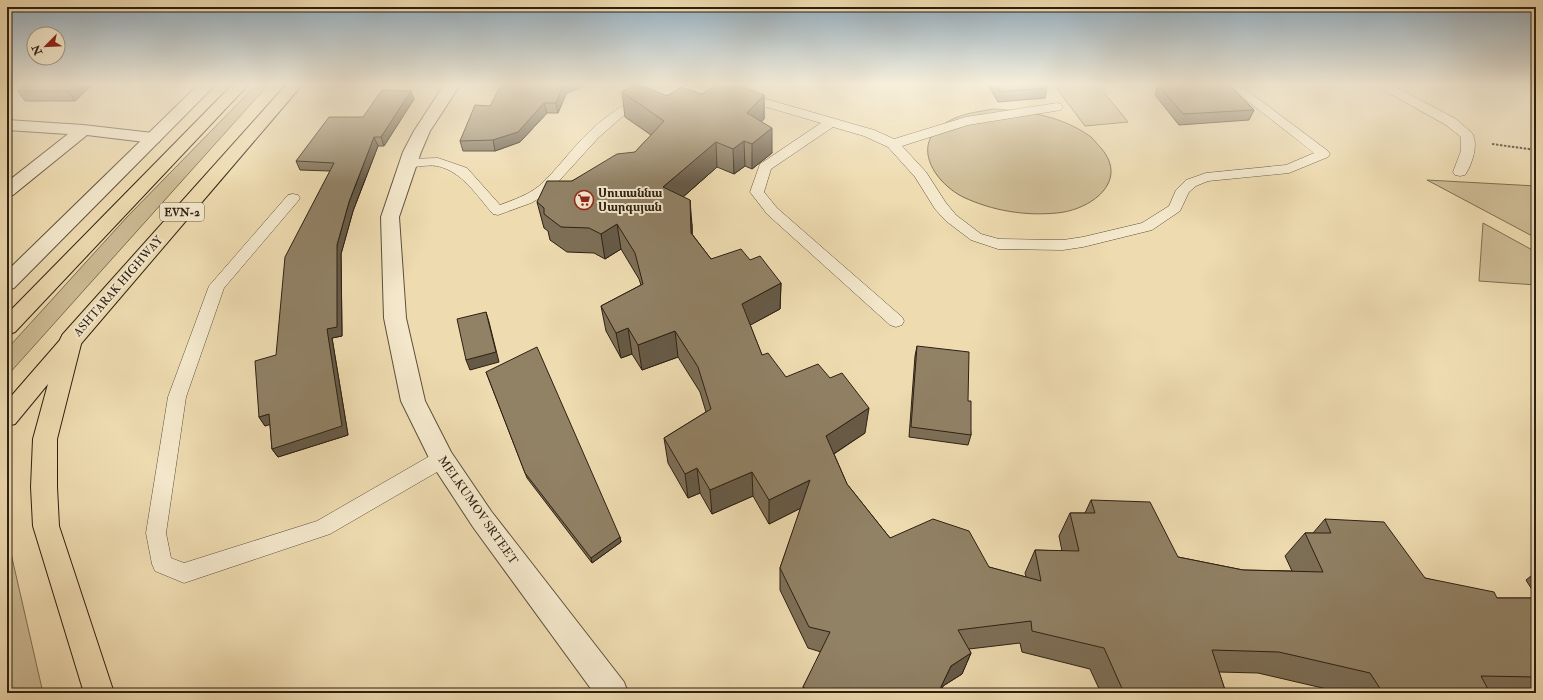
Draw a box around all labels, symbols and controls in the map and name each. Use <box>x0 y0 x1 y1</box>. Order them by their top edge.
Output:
north arrow <box>26 26 66 66</box>
text: N <box>29 42 46 58</box>
place label: Սուսաննա Սարգսյան <box>598 186 663 215</box>
supermarket icon: Սուսաննա Սարգսյան <box>573 189 595 211</box>
road number: EVN-2 <box>160 203 204 221</box>
street label: ASHTARAK HIGHWAY <box>70 232 167 341</box>
street label: MELKUMOV SRTEET <box>434 453 521 568</box>

